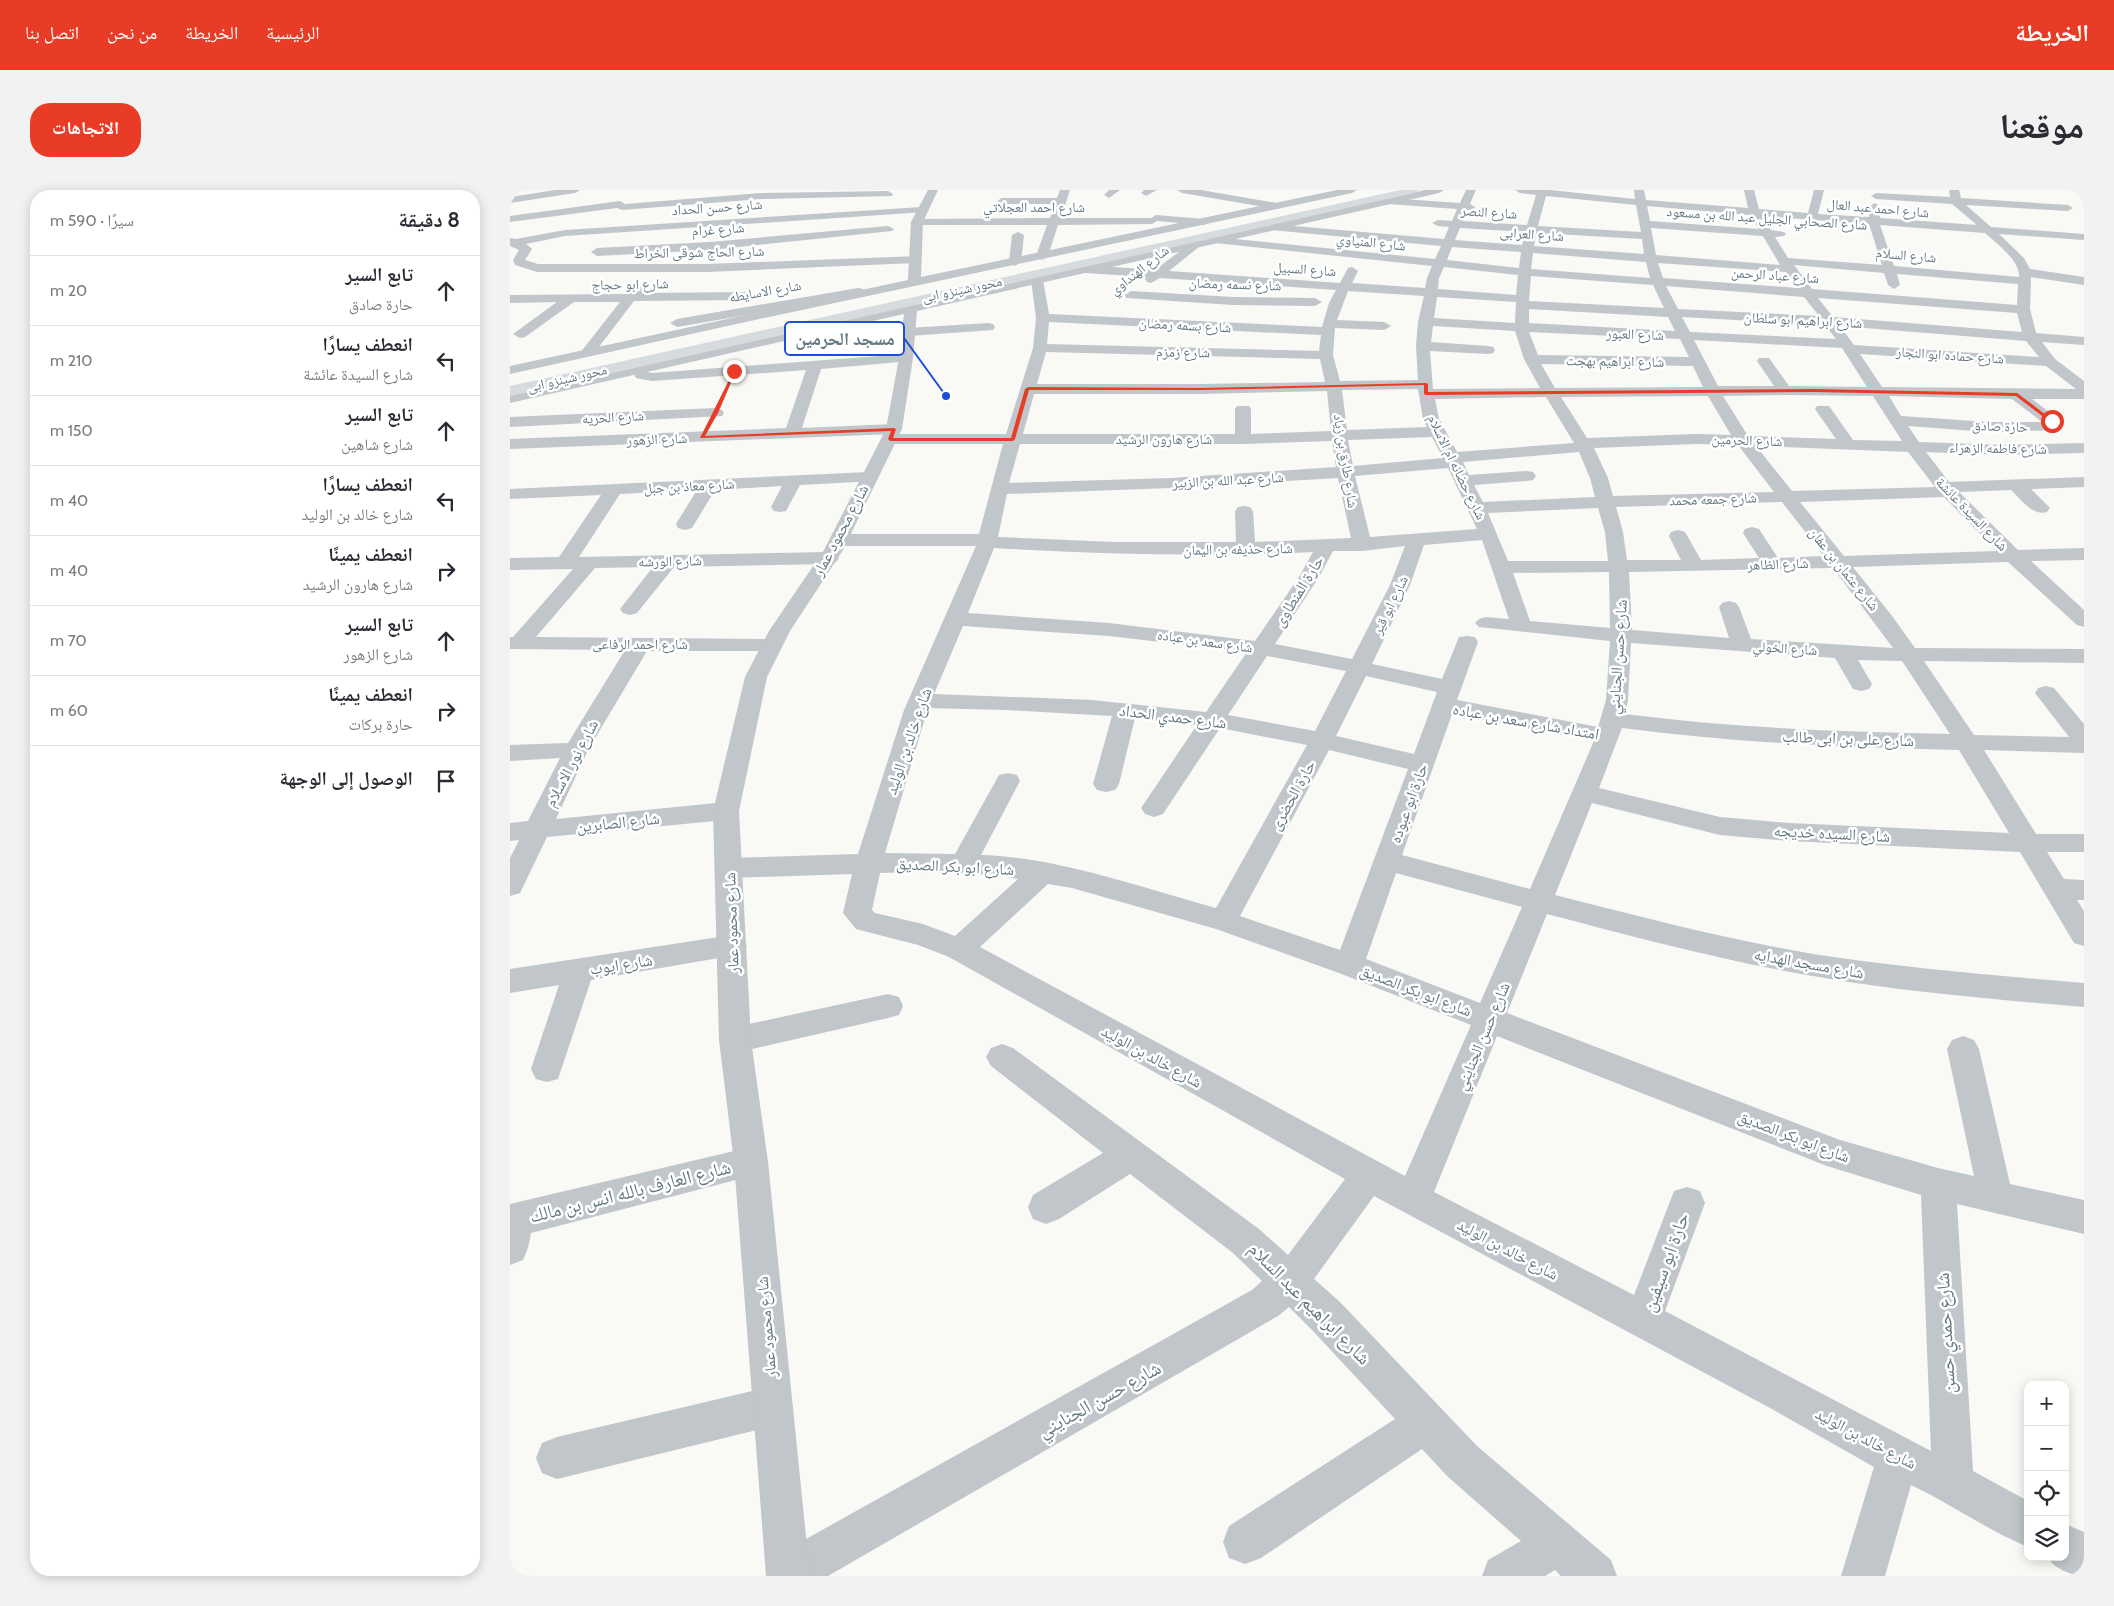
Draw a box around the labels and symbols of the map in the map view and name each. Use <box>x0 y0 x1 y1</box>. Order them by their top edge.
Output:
street label: شارع حسن الحداد <box>671 195 763 220</box>
street label: شارع احمد عبد العال <box>1826 195 1930 222</box>
street label: شارع احمد العجلاتي <box>983 198 1085 219</box>
street label: شارع النصر <box>1459 201 1518 224</box>
street label: شارع الصحابي الجليل عبد الله بن مسعود <box>1666 202 1868 237</box>
street label: شارع غرام <box>691 218 745 241</box>
street label: شارع العرابى <box>1499 223 1565 246</box>
street label: شارع المنياوي <box>1335 229 1407 257</box>
street label: شارع الهنداوي <box>1106 241 1174 301</box>
street label: شارع الحاج شوقى الخراط <box>633 242 765 263</box>
street label: شارع السلام <box>1875 243 1937 268</box>
street label: شارع السبيل <box>1273 258 1337 281</box>
street label: شارع عباد الرحمن <box>1730 263 1820 288</box>
street label: محور شينزو ابى <box>920 272 1004 306</box>
street label: شارع نسمه رمضان <box>1188 273 1282 296</box>
street label: شارع ابو حجاج <box>591 274 669 295</box>
street label: شارع الاسايطه <box>727 276 803 307</box>
street label: شارع ابراهيم ابو سلطان <box>1743 308 1863 333</box>
street label: شارع بسمه رمضان <box>1138 314 1232 337</box>
callout: مسجد الحرمين <box>785 322 904 355</box>
street label: شارع العبور <box>1605 324 1664 345</box>
text: مسجد الحرمين <box>795 328 895 350</box>
street label: شارع حماده ابو النجار <box>1894 342 2005 369</box>
street label: شارع زمزم <box>1156 343 1210 362</box>
street label: شارع ابراهيم بهجت <box>1566 351 1664 372</box>
street label: محور شينزو ابى <box>525 360 609 396</box>
route end <box>723 360 746 383</box>
street label: شارع الحريه <box>581 406 645 429</box>
route start <box>2041 410 2064 433</box>
street label: شارع حضانه ام الاسلام <box>1423 411 1490 523</box>
street label: شارع طارق بن زياد <box>1329 413 1362 509</box>
street label: حارة صادق <box>1972 416 2028 436</box>
street label: شارع الزهور <box>625 429 688 450</box>
street label: شارع هارون الرشيد <box>1116 430 1212 449</box>
street label: شارع الحرمين <box>1711 430 1783 451</box>
street label: شارع فاطمه الزهراء <box>1949 438 2047 459</box>
street label: شارع عبد الله بن الزبير <box>1171 468 1284 493</box>
street label: شارع السيدة عائشة <box>1931 473 2012 555</box>
street label: شارع معاذ بن جبل <box>643 475 735 498</box>
street label: شارع محمود عمار <box>808 481 873 581</box>
street label: شارع جمعه محمد <box>1669 488 1757 511</box>
street label: شارع عثمان بن عفان <box>1804 524 1883 615</box>
street label: شارع حذيفه بن اليمان <box>1183 539 1293 560</box>
street label: شارع الورشه <box>638 551 702 572</box>
street label: حارة المنطاوى <box>1269 552 1329 631</box>
street label: شارع الظاهر <box>1746 554 1809 575</box>
street label: شارع ابو قير <box>1368 573 1413 639</box>
street label: شارع حسن الجنايني <box>1604 599 1634 716</box>
street label: شارع سعد بن عباده <box>1156 625 1254 658</box>
street label: شارع احمد الرفاعى <box>592 635 688 654</box>
street label: شارع الخولي <box>1752 637 1818 662</box>
street label: شارع خالد بن الوليد <box>881 685 937 797</box>
street label: امتداد شارع سعد بن عباده <box>1451 699 1601 745</box>
street label: شارع حمدي الحداد <box>1118 701 1228 736</box>
street label: شارع نور الاسلام <box>541 716 603 810</box>
street label: شارع على بن ابى طالب <box>1782 727 1914 751</box>
street label: حارة الحضرى <box>1265 757 1320 834</box>
street label: حارة ابو عبوده <box>1385 761 1432 846</box>
street label: شارع الصابرين <box>576 809 661 837</box>
street label: شارع السيده خديجه <box>1773 821 1891 847</box>
street label: شارع ابو بكر الصديق <box>895 854 1014 880</box>
street label: شارع محمود عمار <box>720 872 744 975</box>
street label: شارع مسجد الهدايه <box>1752 944 1865 983</box>
street label: شارع ايوب <box>588 950 654 980</box>
street label: شارع ابو بكر الصديق <box>1357 960 1474 1021</box>
street label: شارع حسن الجنايني <box>1451 979 1517 1094</box>
street label: شارع خالد بن الوليد <box>1098 1021 1205 1093</box>
street label: شارع ابو بكر الصديق <box>1735 1106 1852 1167</box>
street label: شارع العارف بالله انس بن مالك <box>527 1155 733 1228</box>
street label: حارة ابو سيفين <box>1637 1209 1694 1315</box>
street label: شارع خالد بن الوليد <box>1454 1215 1561 1285</box>
street label: شارع ابراهيم عبد السلام <box>1242 1237 1376 1371</box>
street label: شارع حمدي حسن <box>1931 1272 1964 1394</box>
street label: شارع محمود عمار <box>753 1276 781 1379</box>
street label: شارع حسن الجنايني <box>1034 1356 1167 1446</box>
street label: شارع خالد بن الوليد <box>1812 1404 1919 1474</box>

